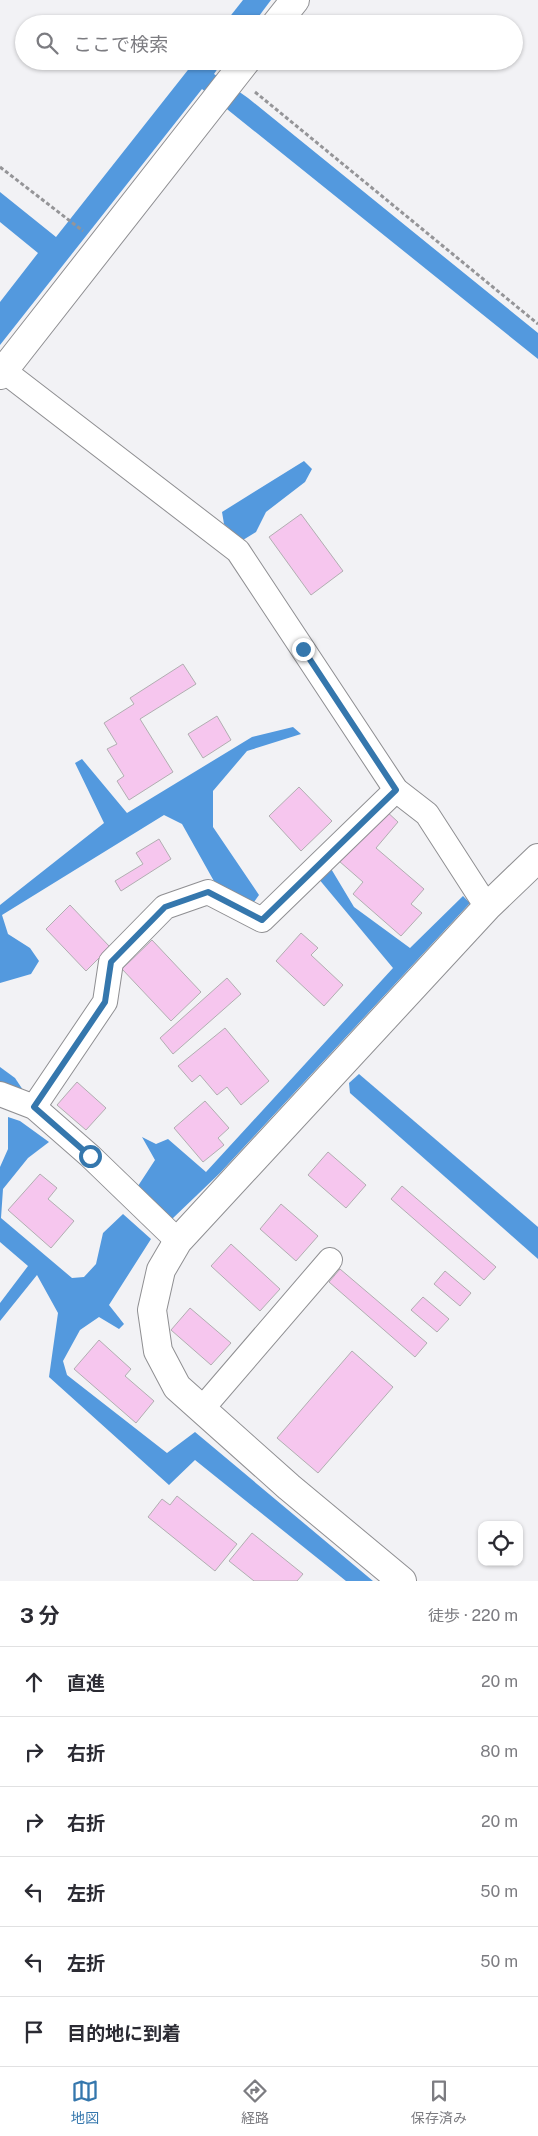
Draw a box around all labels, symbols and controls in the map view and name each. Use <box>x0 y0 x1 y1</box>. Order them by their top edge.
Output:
search box <box>15 15 523 70</box>
icon: search <box>33 29 61 57</box>
text: ここで検索 <box>73 33 168 55</box>
route end <box>292 638 315 661</box>
route start <box>79 1145 102 1168</box>
map controls <box>478 1521 523 1566</box>
button: locate <box>478 1521 523 1566</box>
text: 3 分 <box>20 1603 60 1628</box>
text: 徒歩 · 220 m <box>428 1606 518 1625</box>
icon: ahead <box>20 1668 48 1696</box>
text: 直進 <box>67 1672 105 1694</box>
text: 20 m <box>481 1672 518 1691</box>
icon: right <box>20 1738 48 1766</box>
text: 右折 <box>67 1742 105 1764</box>
text: 80 m <box>480 1742 518 1761</box>
icon: right <box>20 1808 48 1836</box>
text: 右折 <box>67 1812 105 1834</box>
text: 20 m <box>481 1812 518 1831</box>
icon: left <box>20 1878 48 1906</box>
text: 左折 <box>67 1882 105 1904</box>
text: 50 m <box>480 1882 518 1901</box>
icon: left <box>20 1948 48 1976</box>
text: 左折 <box>67 1952 105 1974</box>
text: 50 m <box>480 1952 518 1971</box>
icon: arrive <box>20 2018 48 2046</box>
text: 目的地に到着 <box>67 2022 181 2044</box>
tab: 地図 <box>71 2077 99 2127</box>
tab: 経路 <box>241 2077 269 2127</box>
tab: 保存済み <box>411 2077 467 2127</box>

